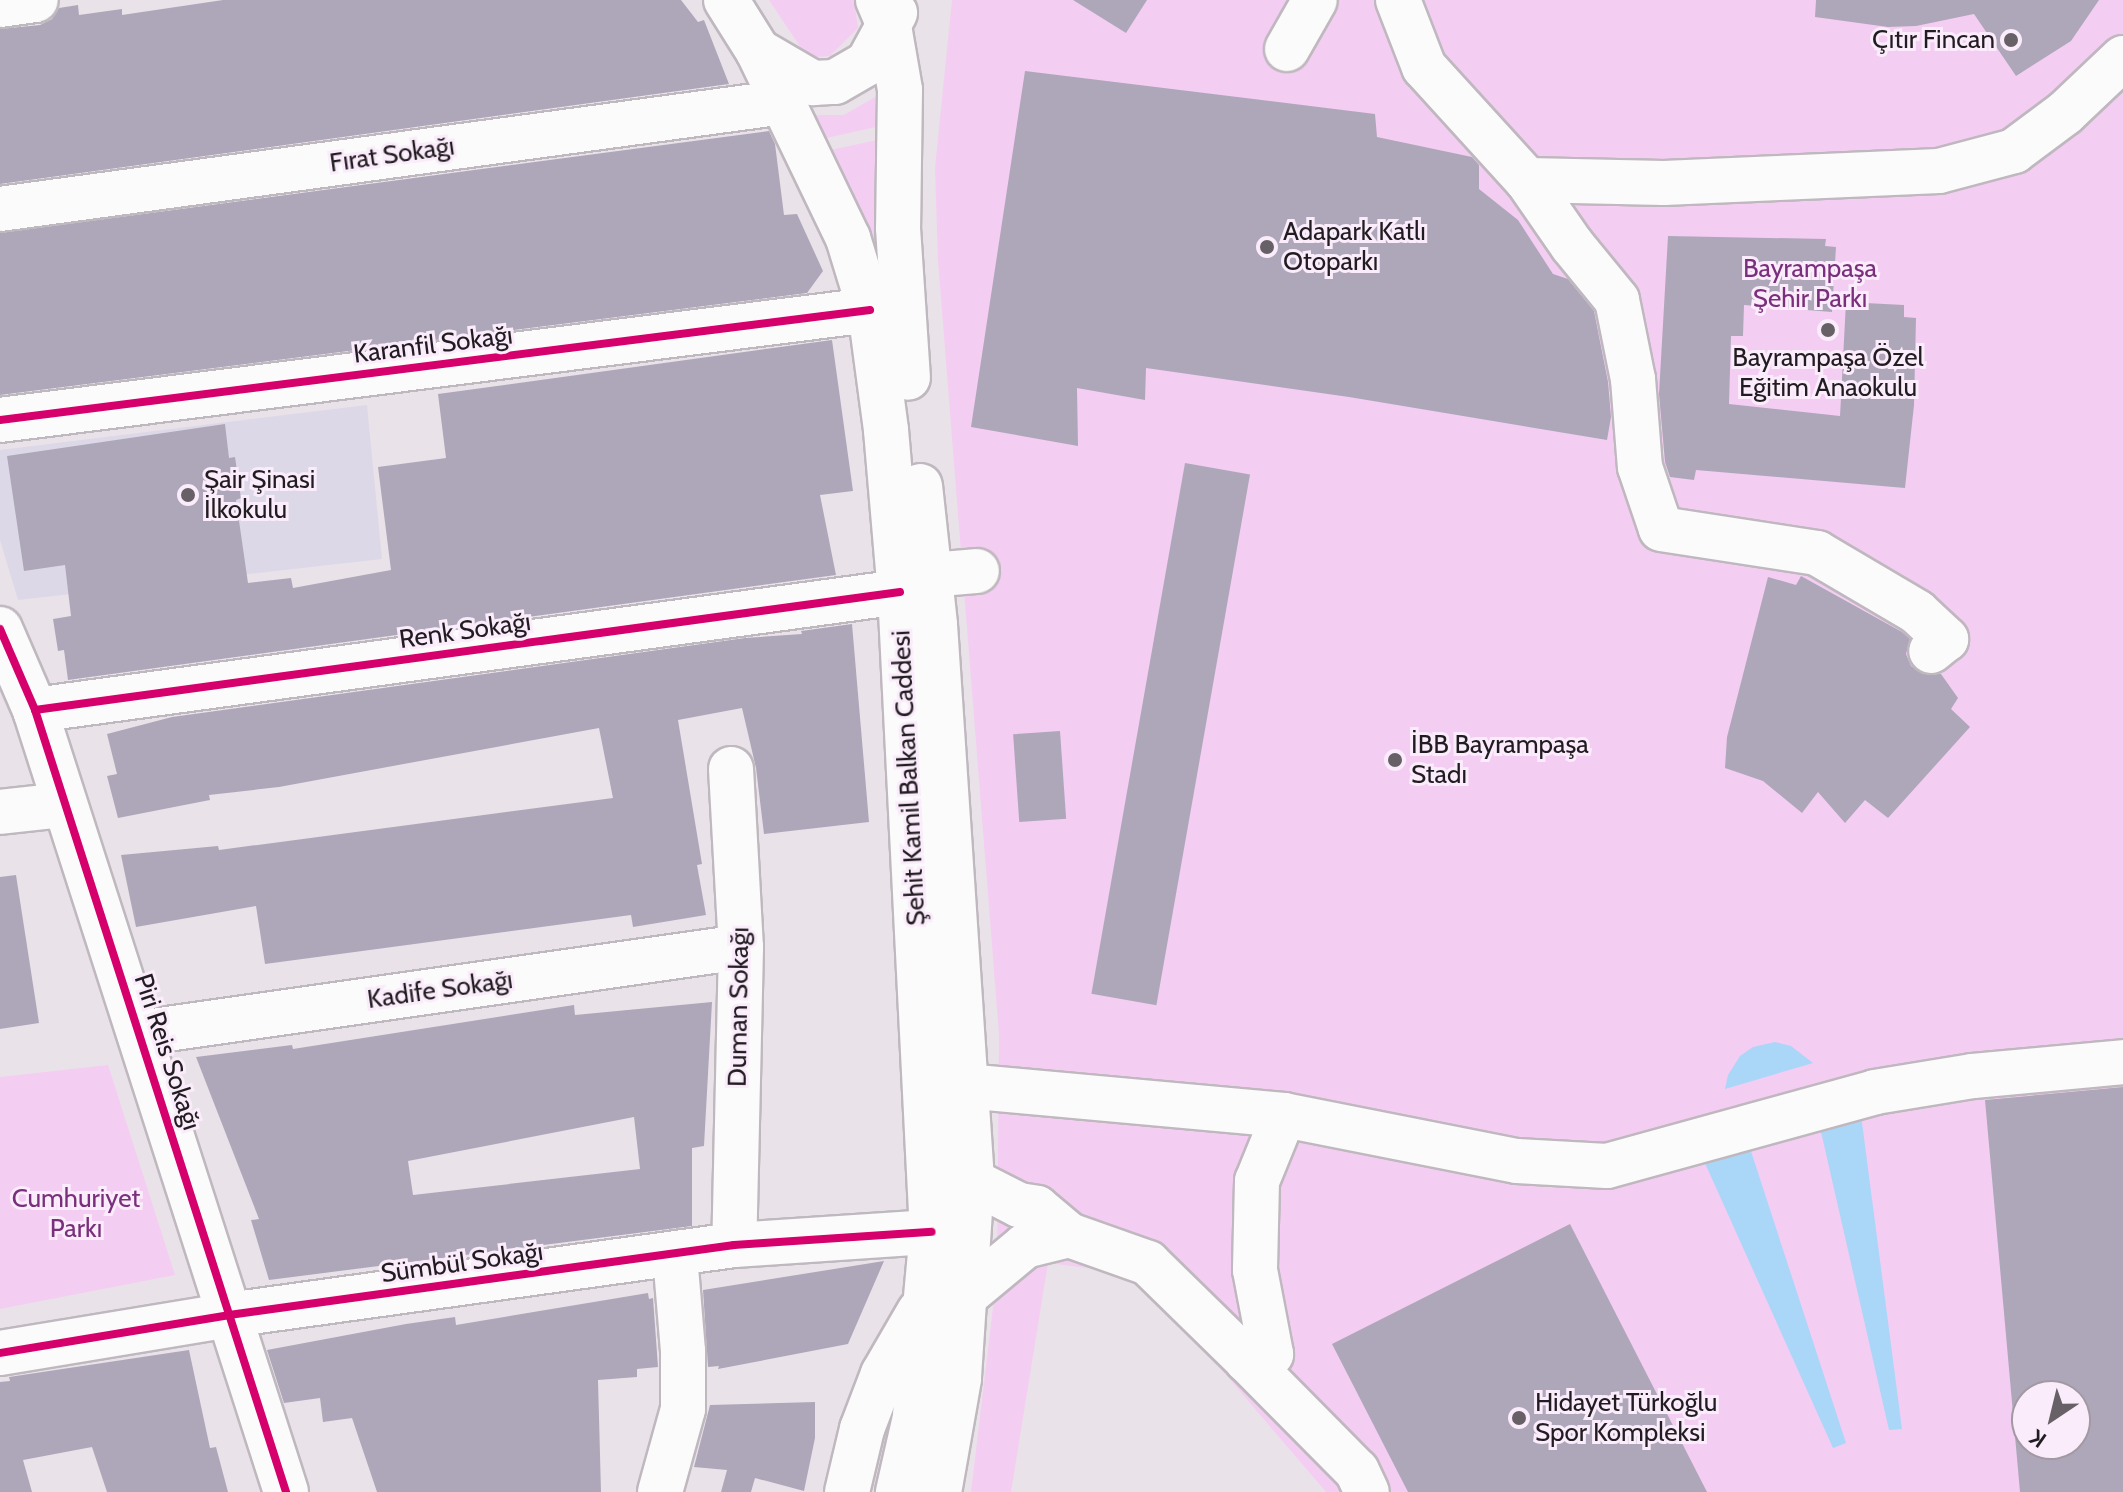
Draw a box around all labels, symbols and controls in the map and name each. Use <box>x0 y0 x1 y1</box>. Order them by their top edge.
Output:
place label: Çıtır Fincan <box>1872 24 1995 56</box>
marker: Çıtır Fincan <box>2002 31 2020 49</box>
street label: Fırat Sokağı <box>328 131 456 179</box>
place label: Adapark Katlı Otoparkı <box>1283 216 1426 278</box>
marker: Adapark Katlı Otoparkı <box>1258 238 1276 256</box>
park label: Bayrampaşa Şehir Parkı <box>1743 253 1877 314</box>
street label: Karanfil Sokağı <box>352 320 514 370</box>
marker: Bayrampaşa Özel Eğitim Anaokulu <box>1819 321 1837 339</box>
place label: Bayrampaşa Özel Eğitim Anaokulu <box>1732 342 1924 404</box>
place label: Şair Şinasi İlkokulu <box>204 464 315 526</box>
marker: Şair Şinasi İlkokulu <box>179 486 197 504</box>
street label: Renk Sokağı <box>397 606 533 656</box>
street label: Şehit Kamil Balkan Caddesi <box>886 630 932 926</box>
place label: İBB Bayrampaşa Stadı <box>1411 729 1589 790</box>
marker: İBB Bayrampaşa Stadı <box>1386 751 1404 769</box>
street label: Duman Sokağı <box>722 927 756 1087</box>
street label: Kadife Sokağı <box>365 964 515 1016</box>
street label: Piri Reis Sokağı <box>127 970 207 1134</box>
park label: Cumhuriyet Parkı <box>12 1183 140 1244</box>
street label: Sümbül Sokağı <box>379 1236 545 1290</box>
north arrow <box>2011 1380 2091 1460</box>
place label: Hidayet Türkoğlu Spor Kompleksi <box>1535 1387 1717 1448</box>
marker: Hidayet Türkoğlu Spor Kompleksi <box>1510 1409 1528 1427</box>
text: K <box>2025 1423 2051 1453</box>

